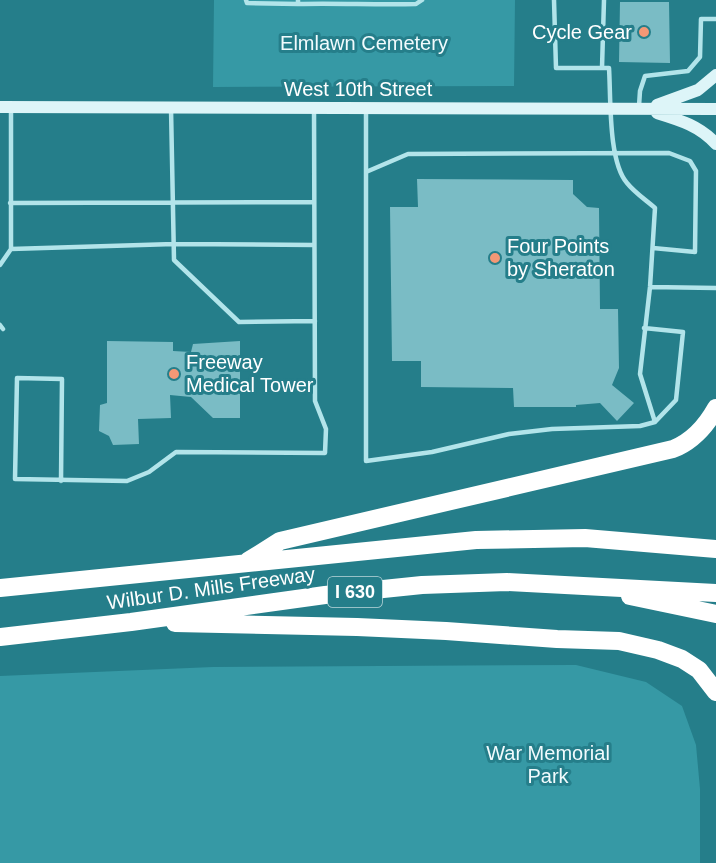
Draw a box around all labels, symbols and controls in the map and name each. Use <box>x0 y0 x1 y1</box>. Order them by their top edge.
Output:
place label: Cycle Gear <box>532 21 632 43</box>
marker: Cycle Gear <box>637 25 651 39</box>
park label: Elmlawn Cemetery <box>280 32 448 54</box>
street label: West 10th Street <box>284 78 433 100</box>
place label: Four Points by Sheraton <box>507 235 615 280</box>
marker: Four Points by Sheraton <box>488 251 502 265</box>
place label: Freeway Medical Tower <box>186 351 314 396</box>
marker: Freeway Medical Tower <box>167 367 181 381</box>
street label: Wilbur D. Mills Freeway <box>105 562 317 614</box>
road number: I 630 <box>328 577 382 607</box>
park label: War Memorial Park <box>486 742 610 787</box>

